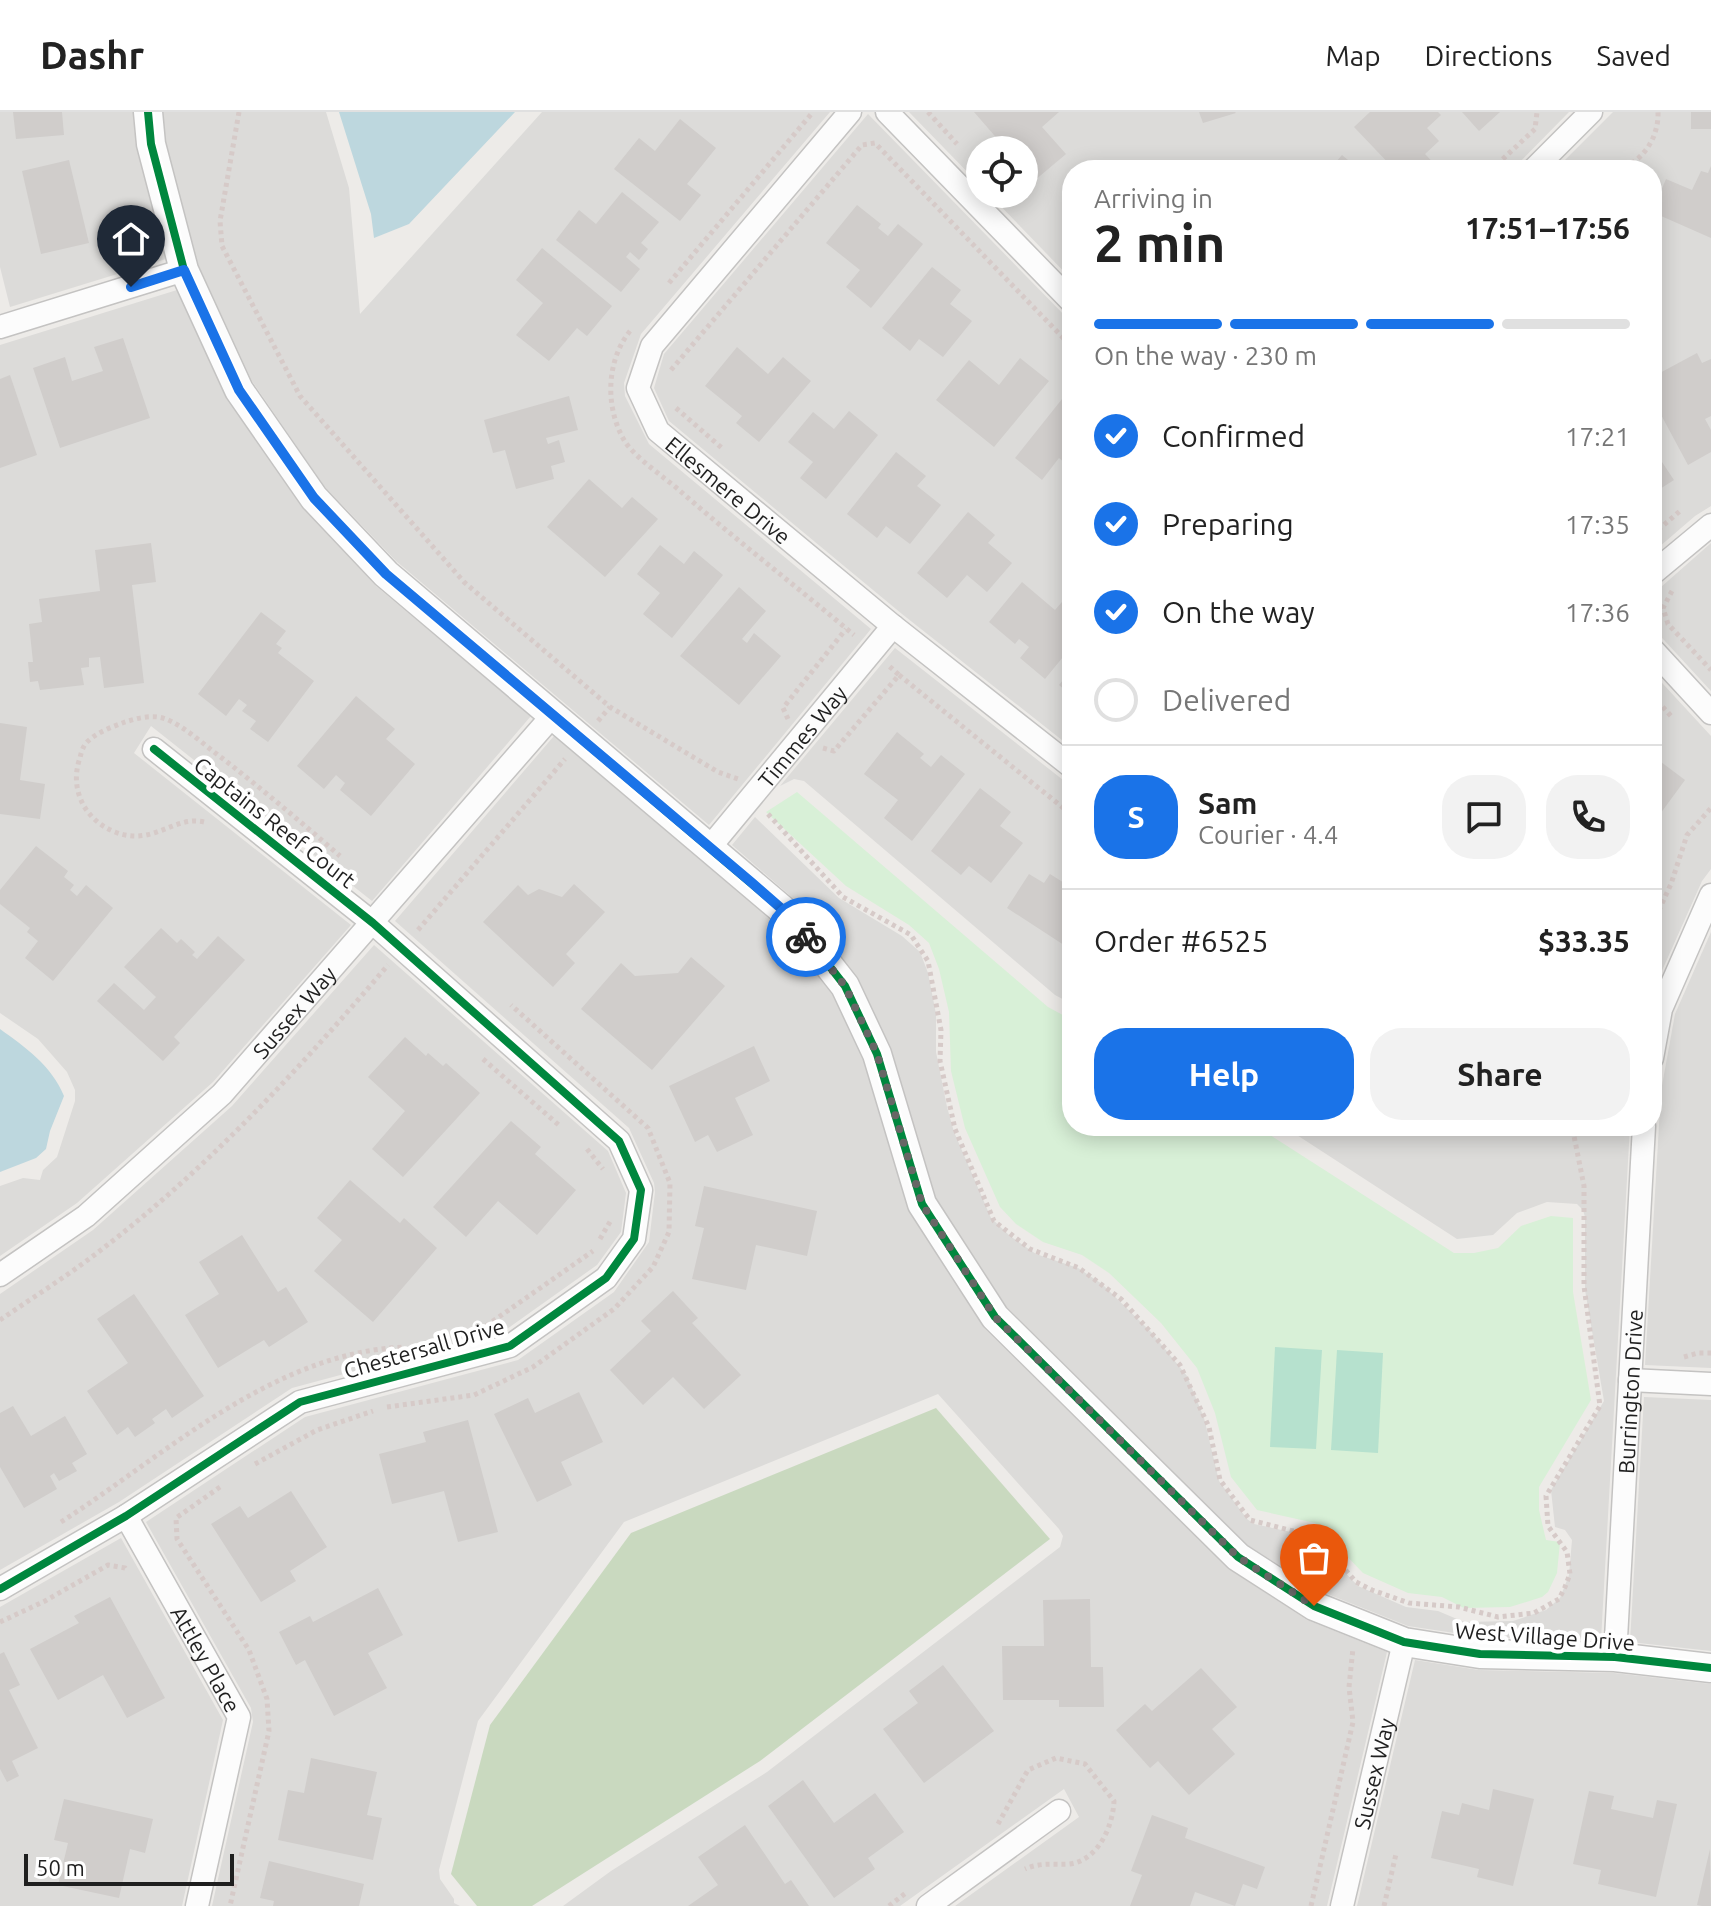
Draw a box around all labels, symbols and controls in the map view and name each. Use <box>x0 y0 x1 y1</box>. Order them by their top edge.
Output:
text: Dashr <box>40 34 144 76</box>
text: Map <box>1325 40 1381 71</box>
text: Directions <box>1425 40 1552 71</box>
text: Saved <box>1596 40 1671 71</box>
map controls <box>966 136 1038 208</box>
button: locate <box>966 136 1038 208</box>
text: Arriving in <box>1094 184 1213 213</box>
pin <box>97 205 165 287</box>
text: 17:51–17:56 <box>1465 211 1630 245</box>
text: 2 min <box>1094 214 1225 272</box>
icon: home <box>109 217 153 261</box>
text: On the way · 230 m <box>1094 341 1317 370</box>
icon: check <box>1094 414 1138 458</box>
text: Confirmed <box>1162 419 1305 453</box>
text: 17:21 <box>1565 422 1630 451</box>
street label: Ellesmere Drive <box>661 431 796 549</box>
icon: check <box>1094 502 1138 546</box>
text: Preparing <box>1162 507 1294 541</box>
text: 17:35 <box>1565 510 1630 539</box>
icon: check <box>1094 590 1138 634</box>
text: On the way <box>1162 595 1315 629</box>
text: 17:36 <box>1565 598 1630 627</box>
street label: Timmes Way <box>752 680 851 792</box>
text: Delivered <box>1162 683 1291 717</box>
street label: Captains Reef Court <box>190 751 361 893</box>
button: chat <box>1442 775 1526 859</box>
button: phone <box>1546 775 1630 859</box>
text: Sam <box>1198 786 1257 820</box>
text: S <box>1127 800 1145 834</box>
text: Courier · 4.4 <box>1198 820 1338 849</box>
courier <box>766 897 846 977</box>
icon: bike <box>784 915 828 959</box>
text: Order #6525 <box>1094 924 1268 958</box>
text: $33.35 <box>1538 924 1630 958</box>
street label: Sussex Way <box>247 961 341 1063</box>
button: Help <box>1094 1028 1354 1120</box>
button: Share <box>1370 1028 1630 1120</box>
street label: Burrington Drive <box>1613 1308 1646 1474</box>
street label: Chestersall Drive <box>341 1313 507 1383</box>
pin <box>1280 1524 1348 1606</box>
icon: bag <box>1292 1536 1336 1580</box>
street label: Attley Place <box>167 1601 246 1716</box>
street label: West Village Drive <box>1454 1617 1636 1655</box>
street label: Sussex Way <box>1348 1715 1398 1832</box>
scale bar <box>24 1850 234 1886</box>
text: 50 m <box>36 1855 85 1880</box>

